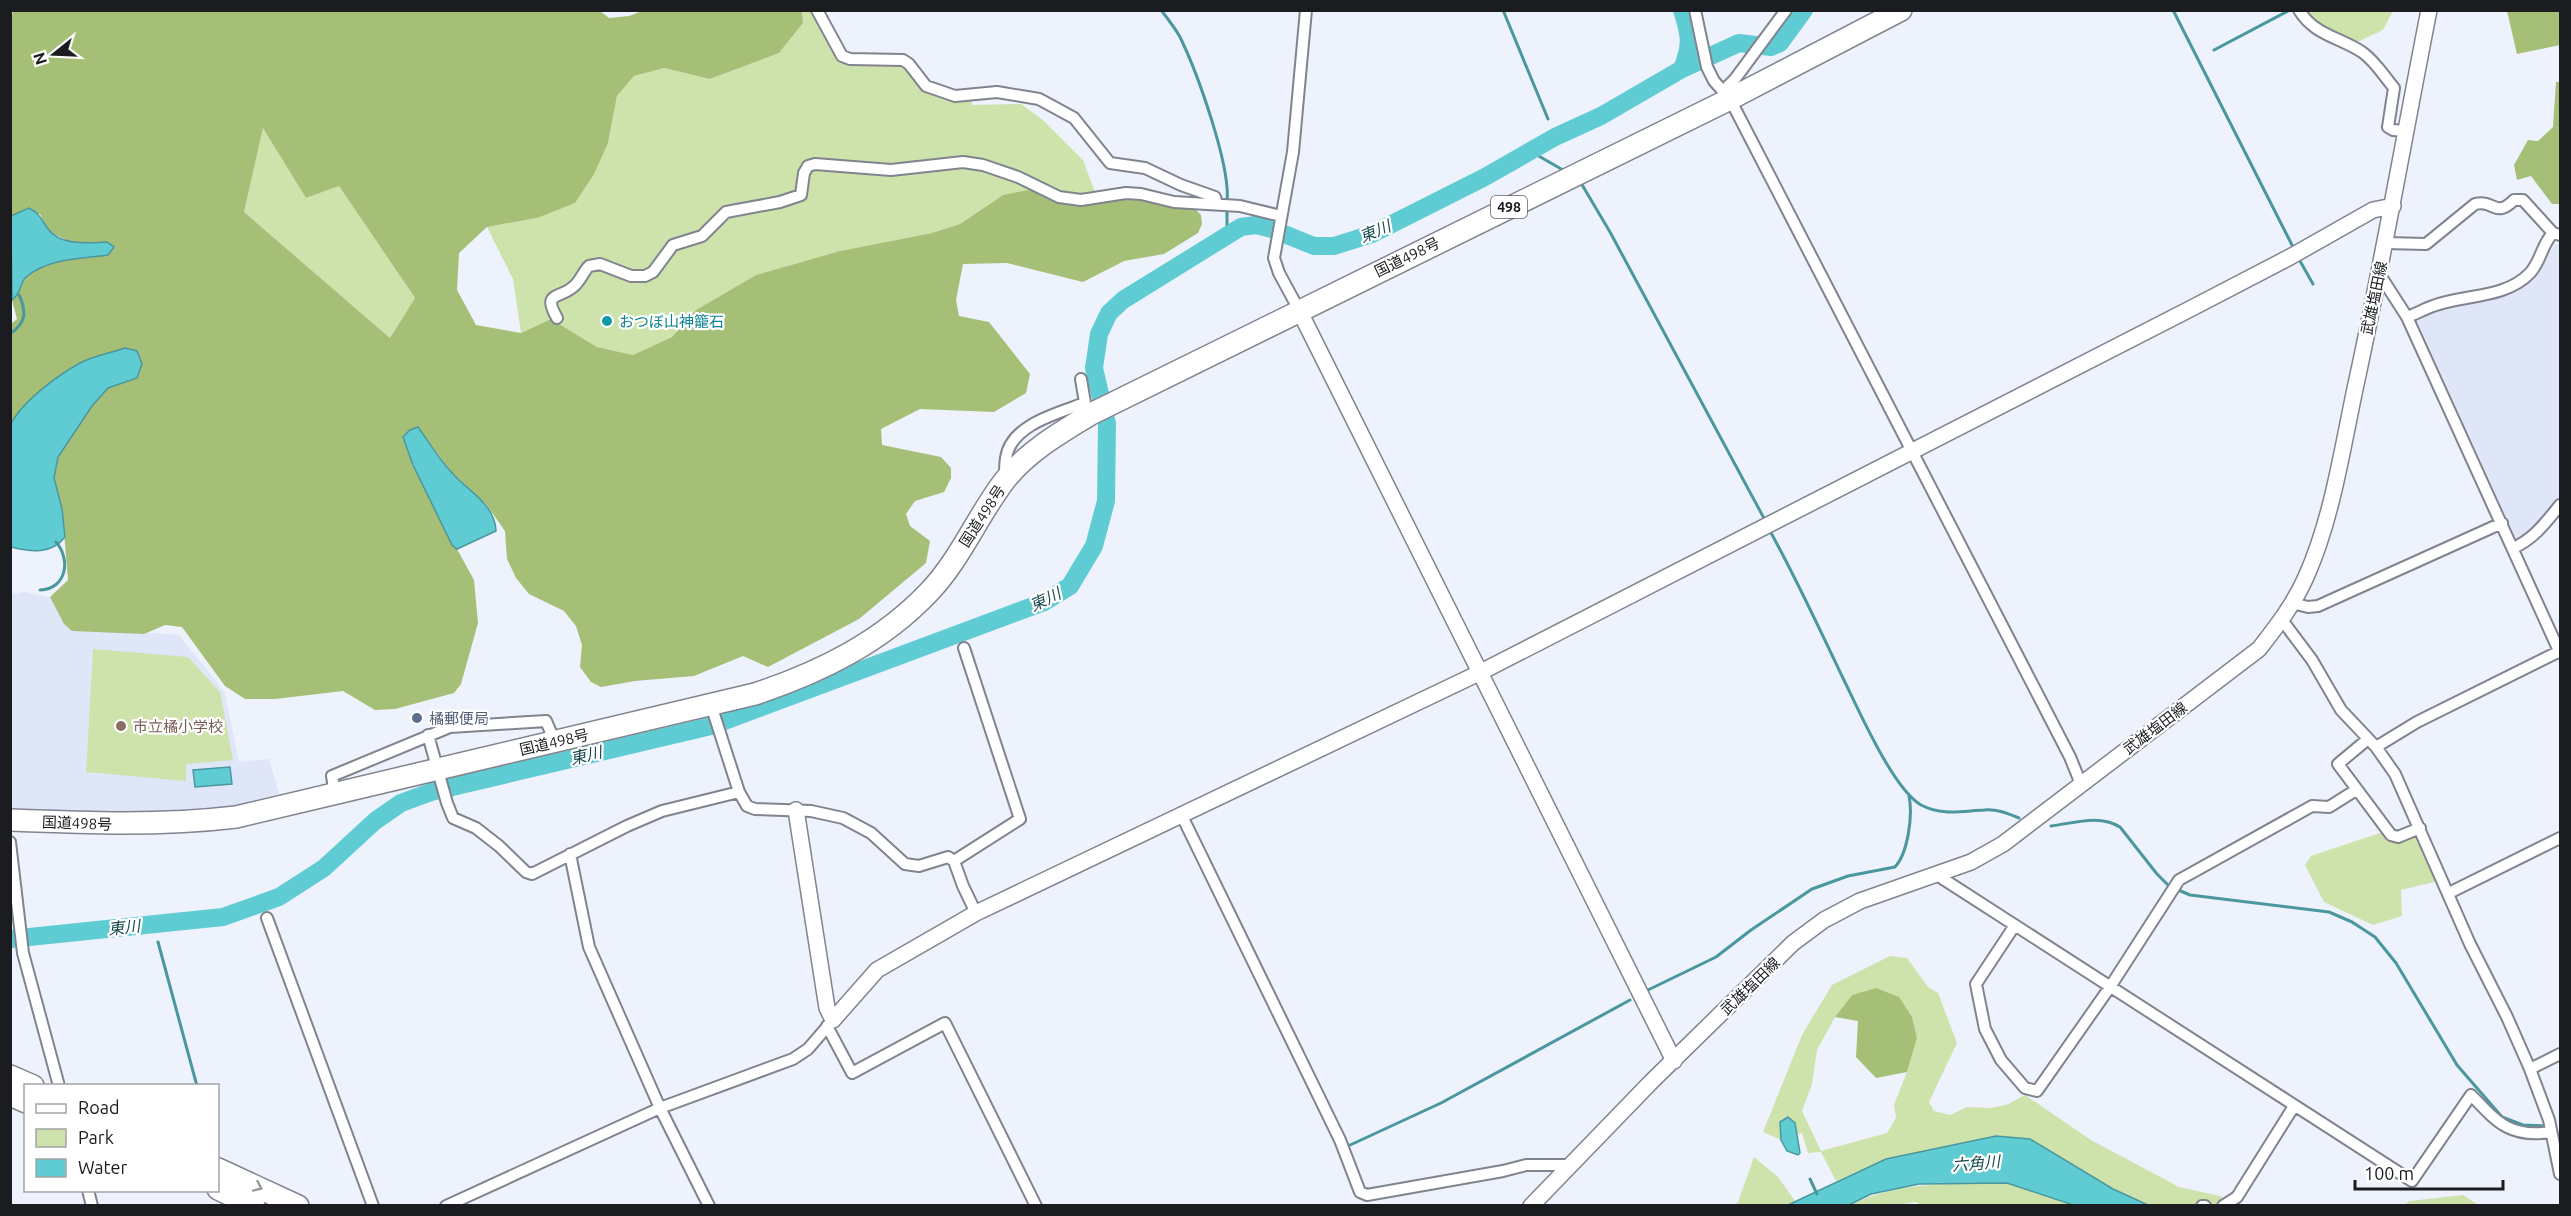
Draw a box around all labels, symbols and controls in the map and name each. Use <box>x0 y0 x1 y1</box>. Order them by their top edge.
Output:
north arrow <box>24 24 84 84</box>
text: N <box>29 50 50 67</box>
road number: 498 <box>1491 196 1527 218</box>
water label: 東川 <box>1357 216 1395 246</box>
street label: 国道498号 <box>1372 234 1442 280</box>
street label: 武雄塩田線 <box>2358 260 2390 336</box>
place label: おつぼ山神籠石 <box>619 313 724 330</box>
marker: おつぼ山神籠石 <box>600 314 614 328</box>
street label: 国道498号 <box>956 482 1008 550</box>
water label: 東川 <box>1027 583 1065 614</box>
street label: 武雄塩田線 <box>2120 699 2190 757</box>
place label: 橘郵便局 <box>429 710 489 727</box>
marker: 橘郵便局 <box>410 711 424 725</box>
place label: 市立橘小学校 <box>133 718 223 735</box>
marker: 市立橘小学校 <box>114 719 128 733</box>
street label: 国道498号 <box>518 726 590 758</box>
water label: 東川 <box>568 742 606 767</box>
street label: 国道498号 <box>42 813 112 833</box>
water label: 東川 <box>107 916 143 938</box>
street label: 武雄塩田線 <box>1717 954 1783 1018</box>
legend <box>24 1084 219 1192</box>
text: Road <box>78 1097 120 1117</box>
text: Park <box>78 1127 114 1147</box>
water label: 六角川 <box>1951 1152 2003 1174</box>
scale bar <box>2355 1153 2504 1191</box>
text: Water <box>78 1157 128 1177</box>
text: 100 m <box>2364 1163 2414 1183</box>
one-way arrow <box>251 1180 262 1192</box>

